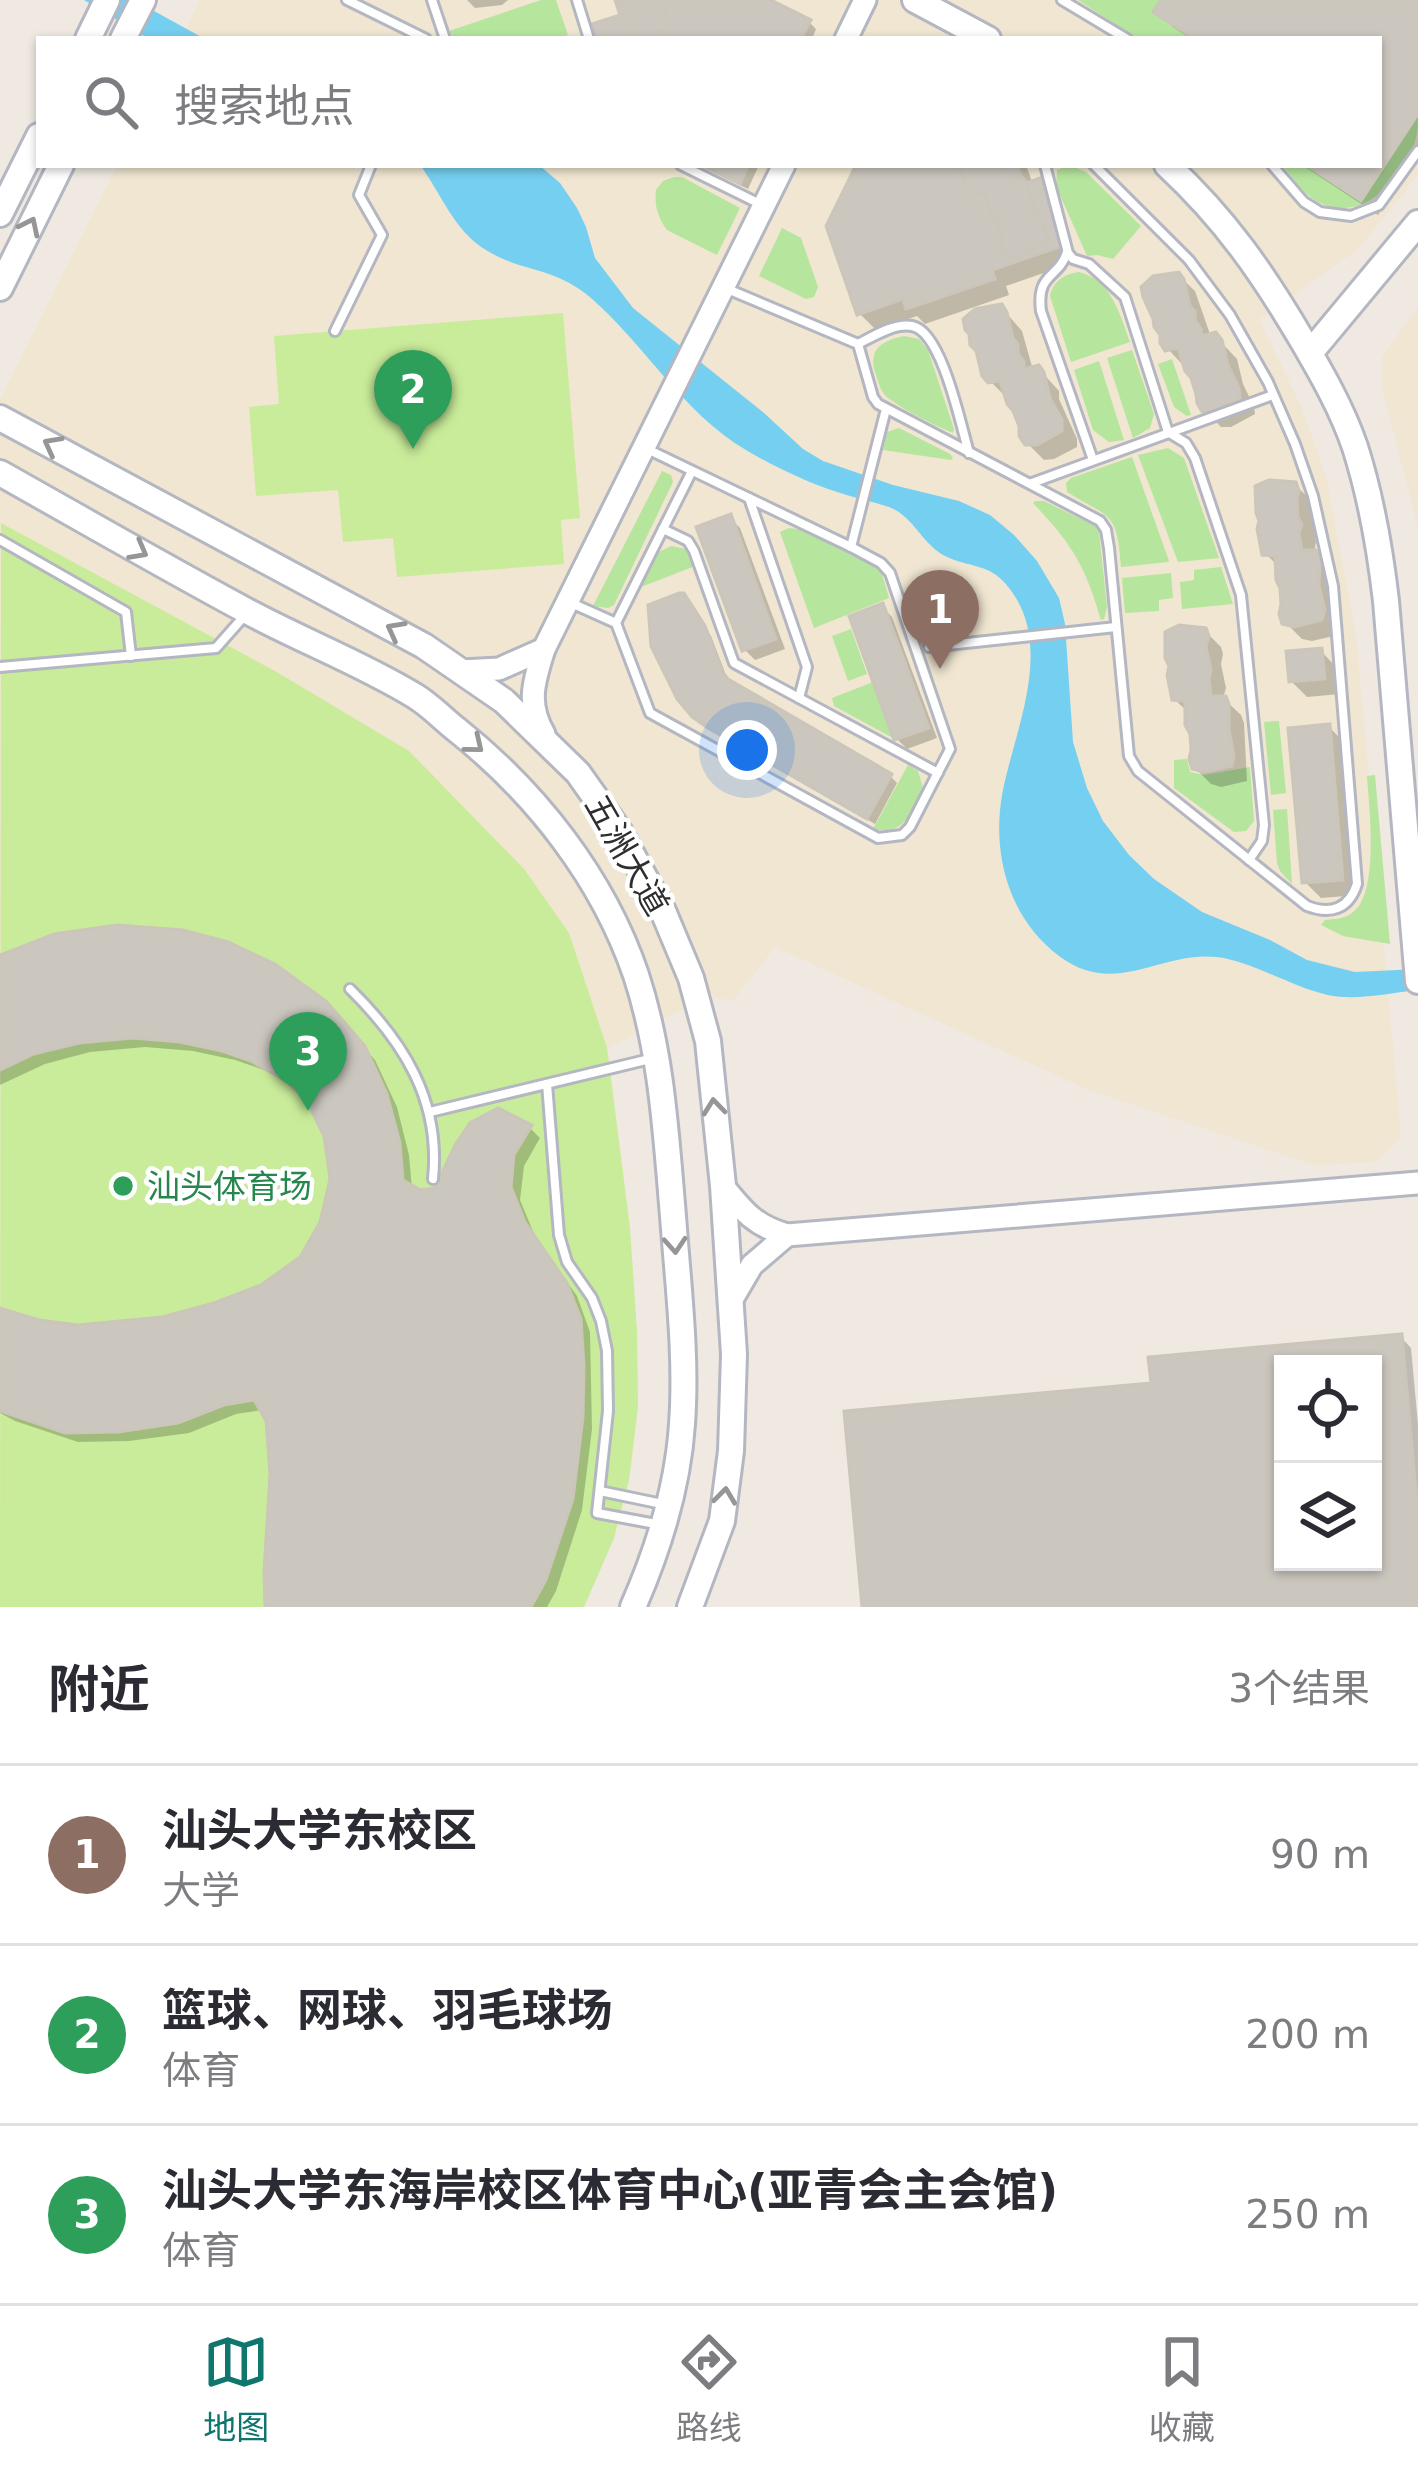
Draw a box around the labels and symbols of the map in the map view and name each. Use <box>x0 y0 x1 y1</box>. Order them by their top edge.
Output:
one-way arrow <box>16 217 40 238</box>
pin: 2 <box>374 350 452 449</box>
one-way arrow <box>42 437 64 460</box>
one-way arrow <box>126 536 147 559</box>
pin: 1 <box>901 570 979 669</box>
one-way arrow <box>386 621 407 644</box>
your location <box>717 720 777 780</box>
one-way arrow <box>462 731 484 752</box>
street label: 五洲大道 <box>577 788 677 922</box>
pin: 3 <box>269 1012 347 1111</box>
one-way arrow <box>702 1097 728 1117</box>
place label: 汕头体育场 <box>147 1167 312 1206</box>
marker: 汕头体育场 <box>110 1173 136 1199</box>
one-way arrow <box>662 1236 687 1255</box>
one-way arrow <box>711 1486 737 1506</box>

